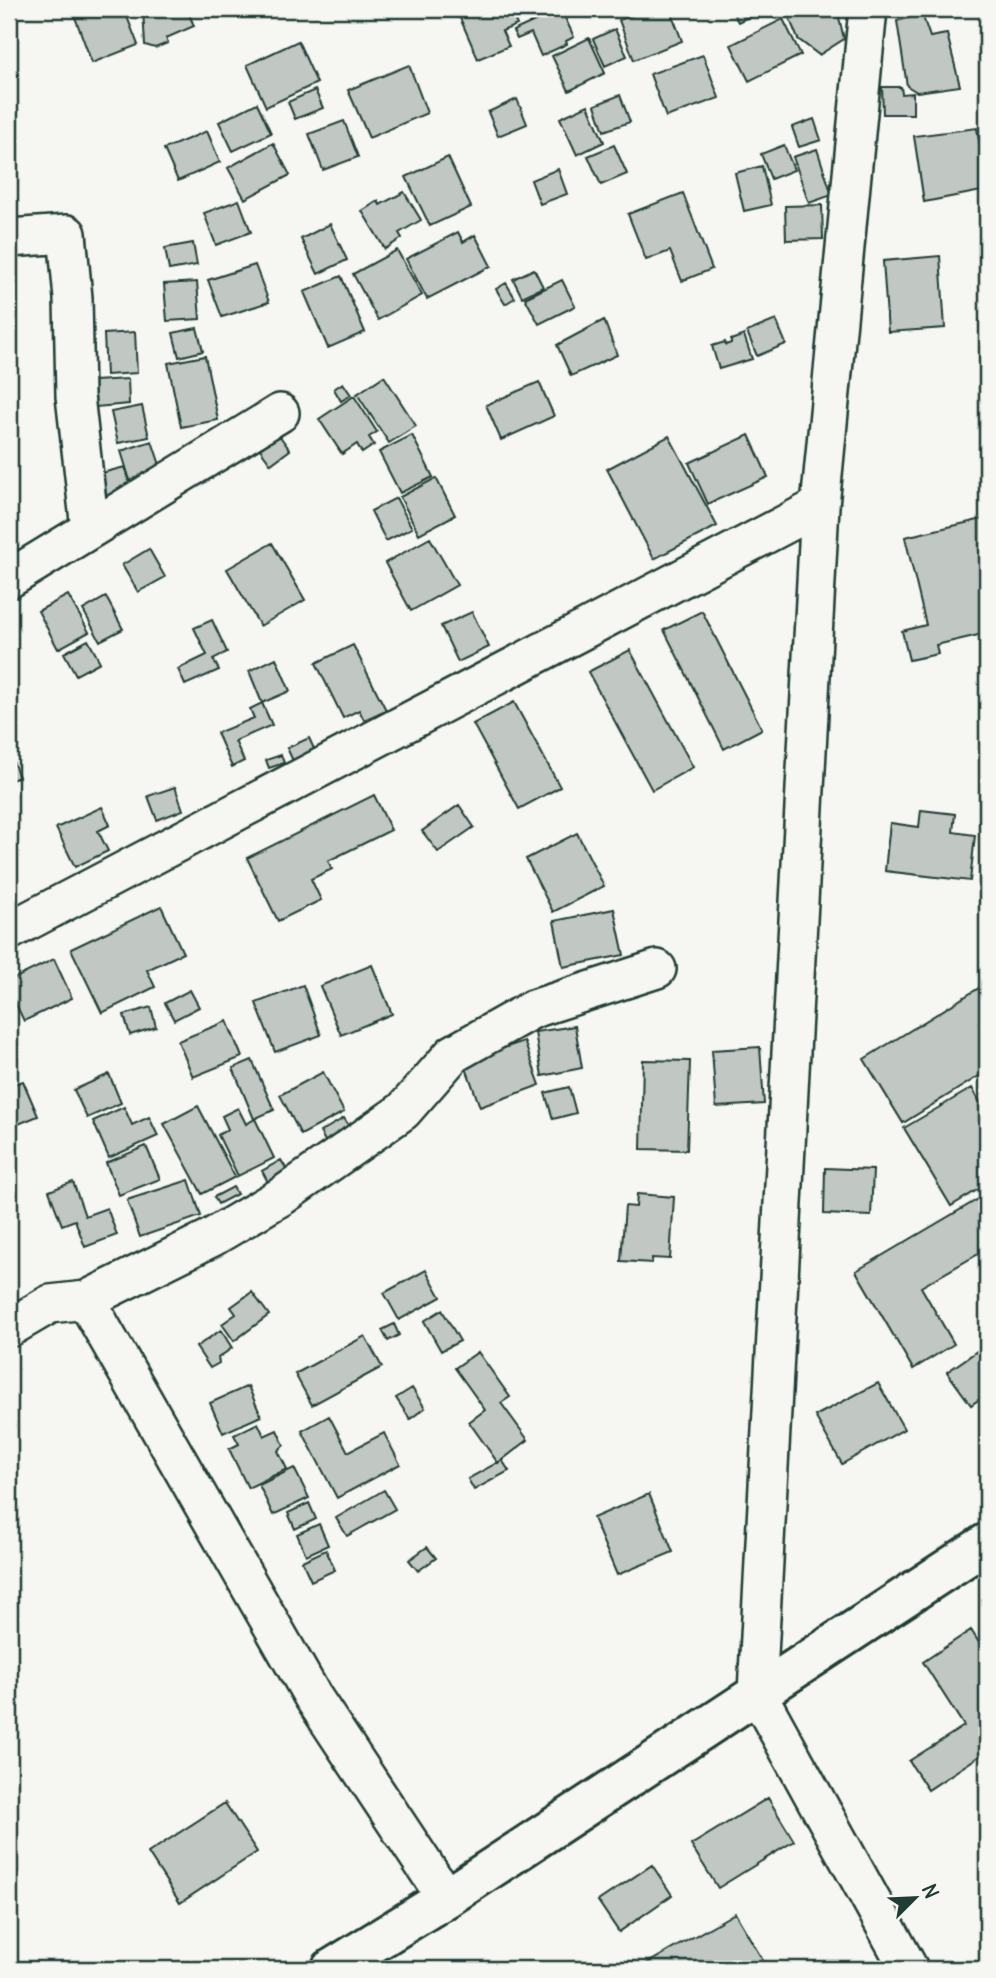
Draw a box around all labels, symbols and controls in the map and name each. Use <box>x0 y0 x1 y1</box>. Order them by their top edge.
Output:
north arrow <box>880 1862 950 1932</box>
text: N <box>917 1880 944 1902</box>

